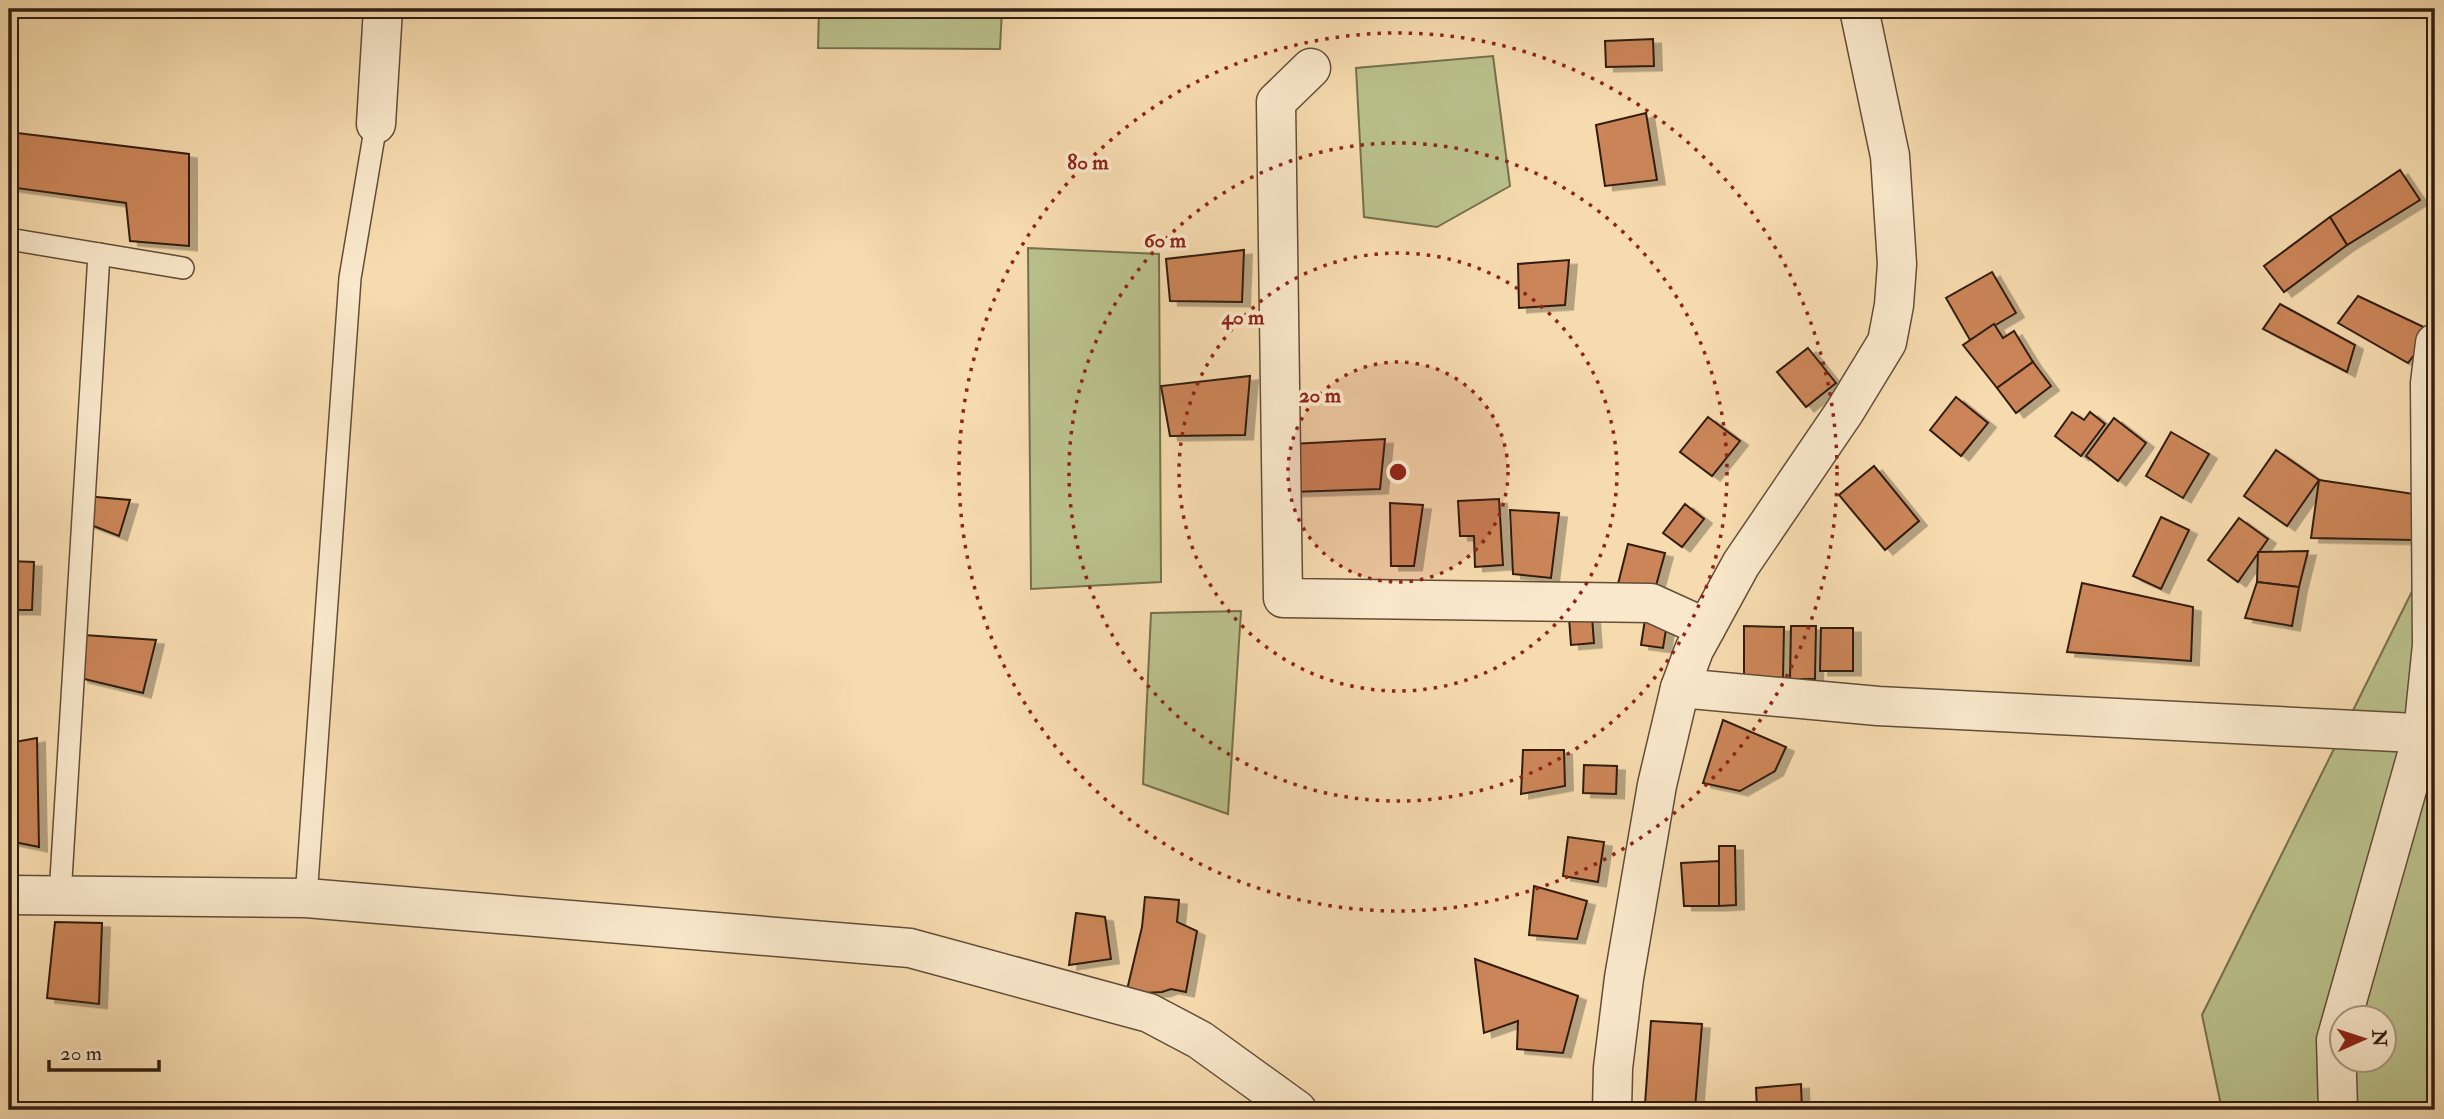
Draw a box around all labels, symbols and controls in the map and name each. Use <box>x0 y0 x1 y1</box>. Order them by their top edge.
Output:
text: 80 m <box>1067 149 1109 176</box>
text: 60 m <box>1144 227 1187 254</box>
text: 40 m <box>1221 304 1265 331</box>
text: 20 m <box>1299 382 1342 409</box>
centre of rings <box>1386 460 1410 484</box>
north arrow <box>2328 1004 2398 1074</box>
scale bar <box>49 1028 159 1072</box>
text: N <box>2366 1028 2391 1048</box>
text: 20 m <box>60 1040 102 1067</box>

